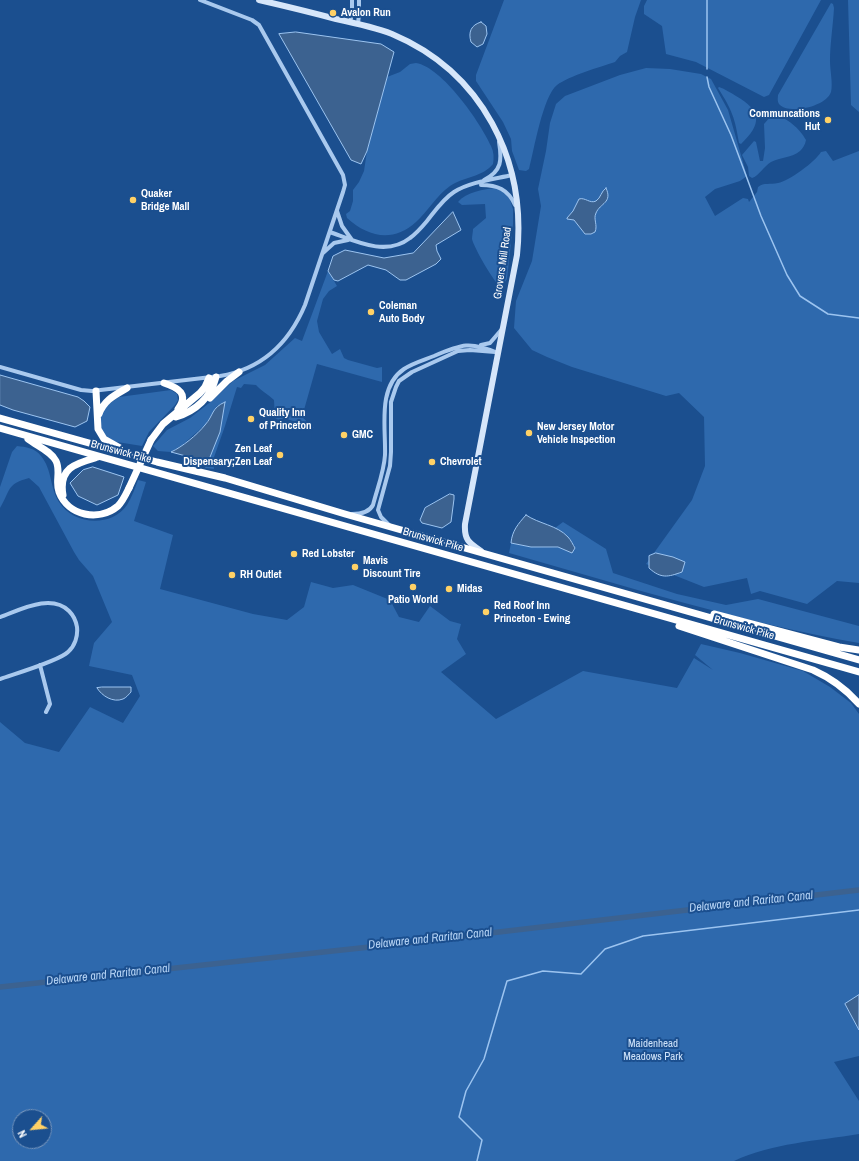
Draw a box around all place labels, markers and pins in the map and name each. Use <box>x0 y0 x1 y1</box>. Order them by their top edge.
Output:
place label: Avalon Run <box>341 6 391 20</box>
marker: Avalon Run <box>328 8 338 18</box>
place label: Communcations Hut <box>749 107 820 133</box>
marker: Communcations Hut <box>823 115 833 125</box>
place label: Quaker Bridge Mall <box>141 187 190 213</box>
marker: Quaker Bridge Mall <box>128 195 138 205</box>
place label: Coleman Auto Body <box>379 299 425 325</box>
marker: Coleman Auto Body <box>366 307 376 317</box>
place label: Quality Inn of Princeton <box>259 406 312 432</box>
marker: Quality Inn of Princeton <box>246 414 256 424</box>
place label: New Jersey Motor Vehicle Inspection <box>537 420 616 446</box>
place label: GMC <box>352 428 373 442</box>
marker: New Jersey Motor Vehicle Inspection <box>524 428 534 438</box>
marker: GMC <box>339 430 349 440</box>
place label: Zen Leaf Dispensary;Zen Leaf <box>183 442 272 468</box>
marker: Zen Leaf Dispensary;Zen Leaf <box>275 450 285 460</box>
place label: Chevrolet <box>440 455 482 469</box>
marker: Chevrolet <box>427 457 437 467</box>
place label: Red Lobster <box>302 547 355 561</box>
marker: Red Lobster <box>289 549 299 559</box>
place label: Mavis Discount Tire <box>363 554 420 580</box>
marker: Mavis Discount Tire <box>350 562 360 572</box>
place label: RH Outlet <box>240 568 282 582</box>
marker: RH Outlet <box>227 570 237 580</box>
marker: Patio World <box>408 582 418 592</box>
place label: Midas <box>457 582 483 596</box>
marker: Midas <box>444 584 454 594</box>
place label: Patio World <box>388 593 438 607</box>
place label: Red Roof Inn Princeton - Ewing <box>494 599 570 625</box>
marker: Red Roof Inn Princeton - Ewing <box>481 607 491 617</box>

